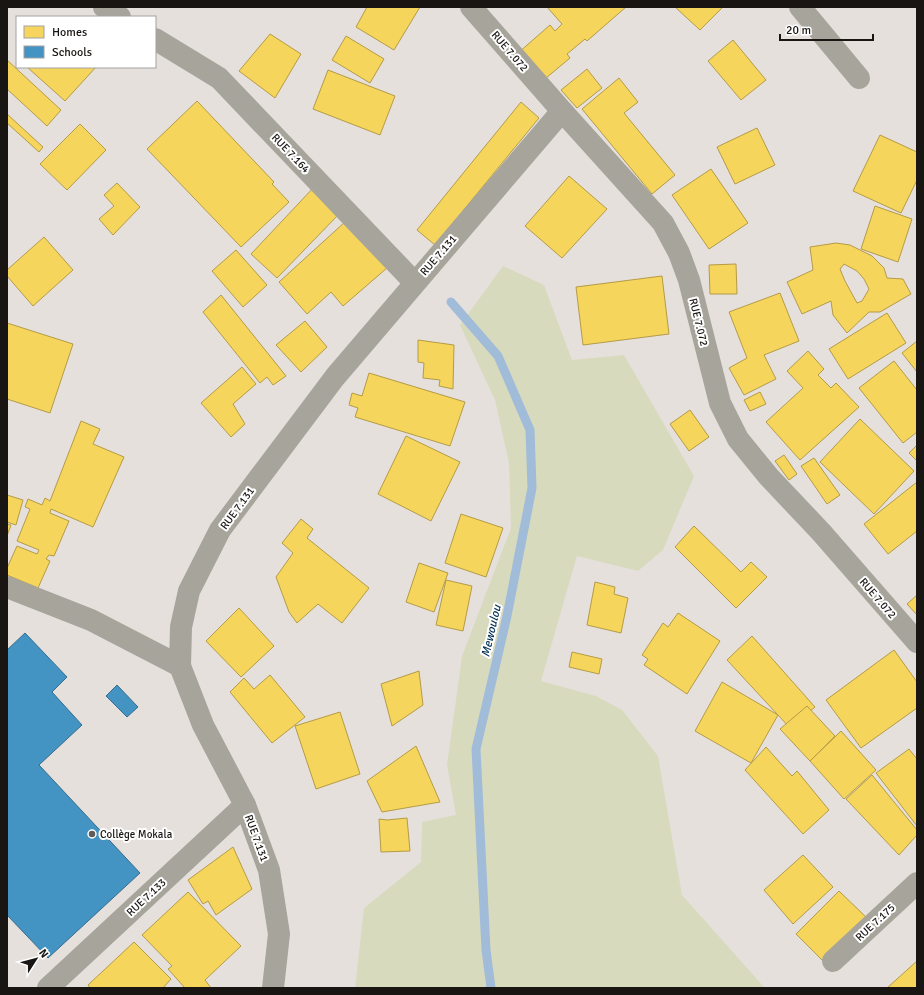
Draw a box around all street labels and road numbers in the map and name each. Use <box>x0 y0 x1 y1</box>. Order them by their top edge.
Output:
street label: RUE 7.072 <box>489 29 531 74</box>
street label: RUE 7.164 <box>269 131 312 176</box>
street label: RUE 7.131 <box>417 232 459 278</box>
street label: RUE 7.072 <box>686 297 711 348</box>
street label: RUE 7.131 <box>218 485 257 532</box>
street label: RUE 7.072 <box>857 576 899 621</box>
street label: RUE 7.131 <box>242 813 271 864</box>
street label: RUE 7.133 <box>124 876 169 919</box>
street label: RUE 7.175 <box>853 901 898 944</box>

